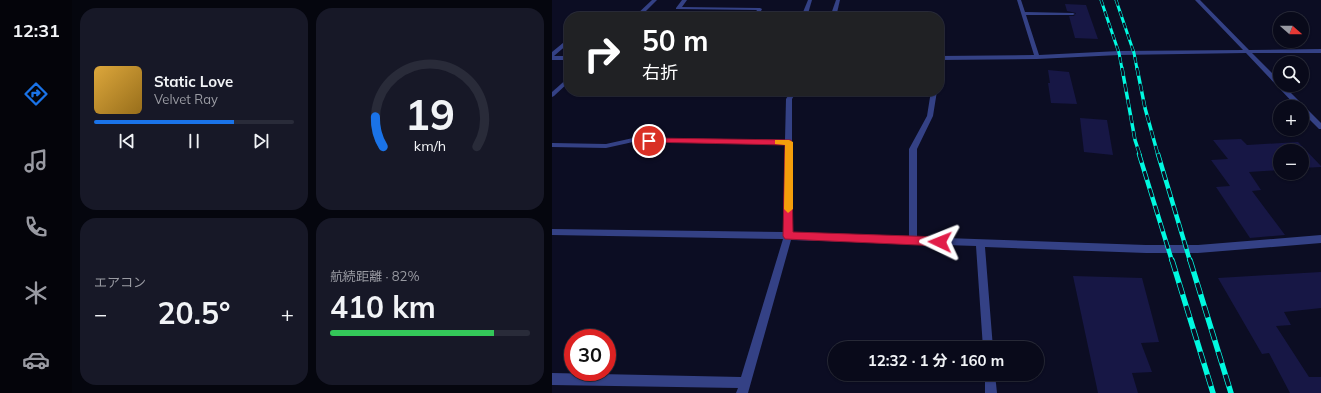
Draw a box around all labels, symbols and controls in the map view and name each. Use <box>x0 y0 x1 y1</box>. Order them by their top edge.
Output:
north arrow <box>1273 12 1309 48</box>
map controls <box>1273 12 1309 180</box>
text: 12:31 <box>12 19 60 42</box>
text: 50 m <box>642 23 708 58</box>
icon: right <box>576 28 628 80</box>
button: search <box>1273 56 1309 92</box>
text: 右折 <box>642 61 678 84</box>
text: Static Love <box>154 72 233 91</box>
icon: directions <box>22 80 50 108</box>
text: 19 <box>405 88 455 140</box>
text: Velvet Ray <box>154 91 218 107</box>
button: + <box>1273 100 1309 136</box>
pin <box>632 124 666 158</box>
icon: previous <box>116 130 138 152</box>
icon: pause <box>183 130 205 152</box>
icon: next <box>250 130 272 152</box>
icon: arrive <box>638 130 660 152</box>
text: km/h <box>414 136 446 154</box>
button: − <box>1273 144 1309 180</box>
icon: music <box>22 147 50 175</box>
icon: phone <box>22 213 50 241</box>
position arrow <box>919 221 961 263</box>
text: 航続距離 · 82% <box>330 268 420 284</box>
text: エアコン <box>94 274 146 290</box>
icon: climate <box>22 279 50 307</box>
text: 410 km <box>330 288 436 326</box>
text: 20.5° <box>158 294 230 332</box>
text: − <box>94 300 107 328</box>
text: + <box>281 300 294 328</box>
speed limit sign: 30 <box>564 329 616 381</box>
icon: car <box>22 346 50 374</box>
text: 12:32 · 1 分 · 160 m <box>868 351 1004 370</box>

